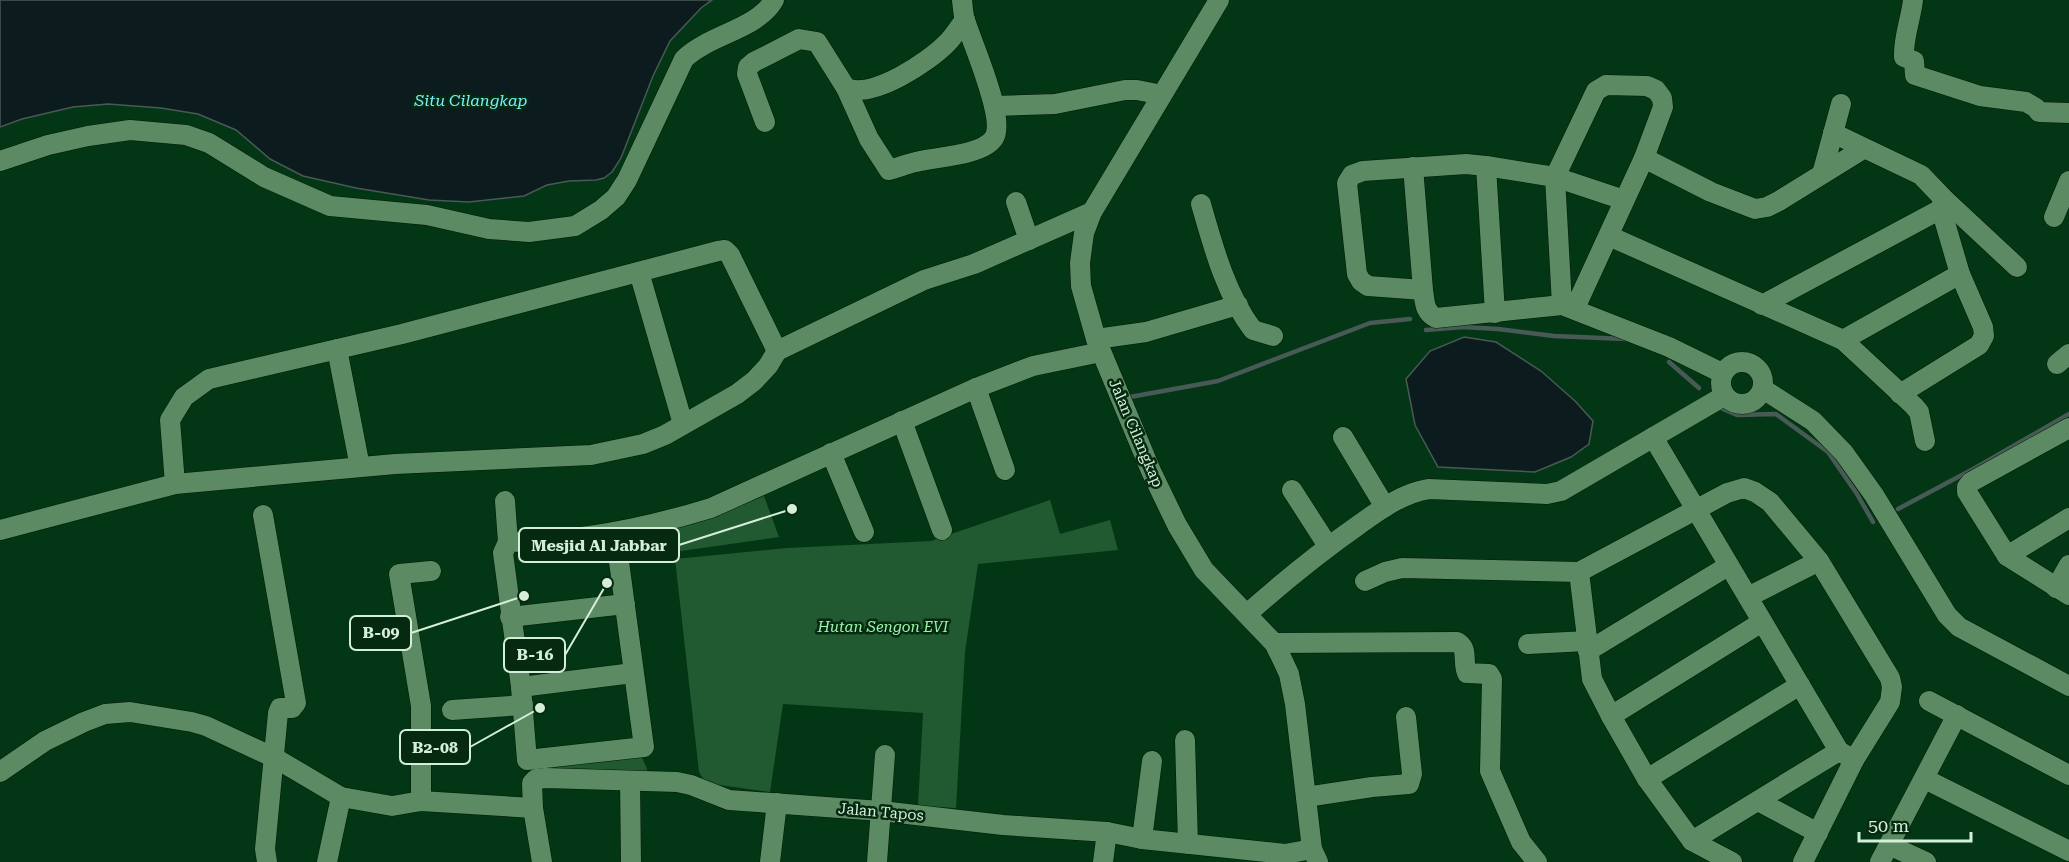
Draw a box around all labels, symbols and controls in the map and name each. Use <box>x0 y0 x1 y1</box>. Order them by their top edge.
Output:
water label: Situ Cilangkap <box>414 91 528 110</box>
street label: Jalan Cilangkap <box>1105 376 1167 490</box>
callout: Mesjid Al Jabbar <box>519 528 679 562</box>
text: Mesjid Al Jabbar <box>531 536 667 555</box>
callout: B-09 <box>350 616 411 650</box>
park label: Hutan Sengon EVI <box>817 618 949 636</box>
text: B-09 <box>363 623 399 642</box>
callout: B-16 <box>504 638 565 672</box>
text: B-16 <box>517 645 553 664</box>
callout: B2-08 <box>400 730 470 764</box>
text: B2-08 <box>412 738 458 757</box>
street label: Jalan Tapos <box>837 799 925 825</box>
scale bar <box>1859 805 1972 843</box>
text: 50 m <box>1868 815 1909 836</box>

